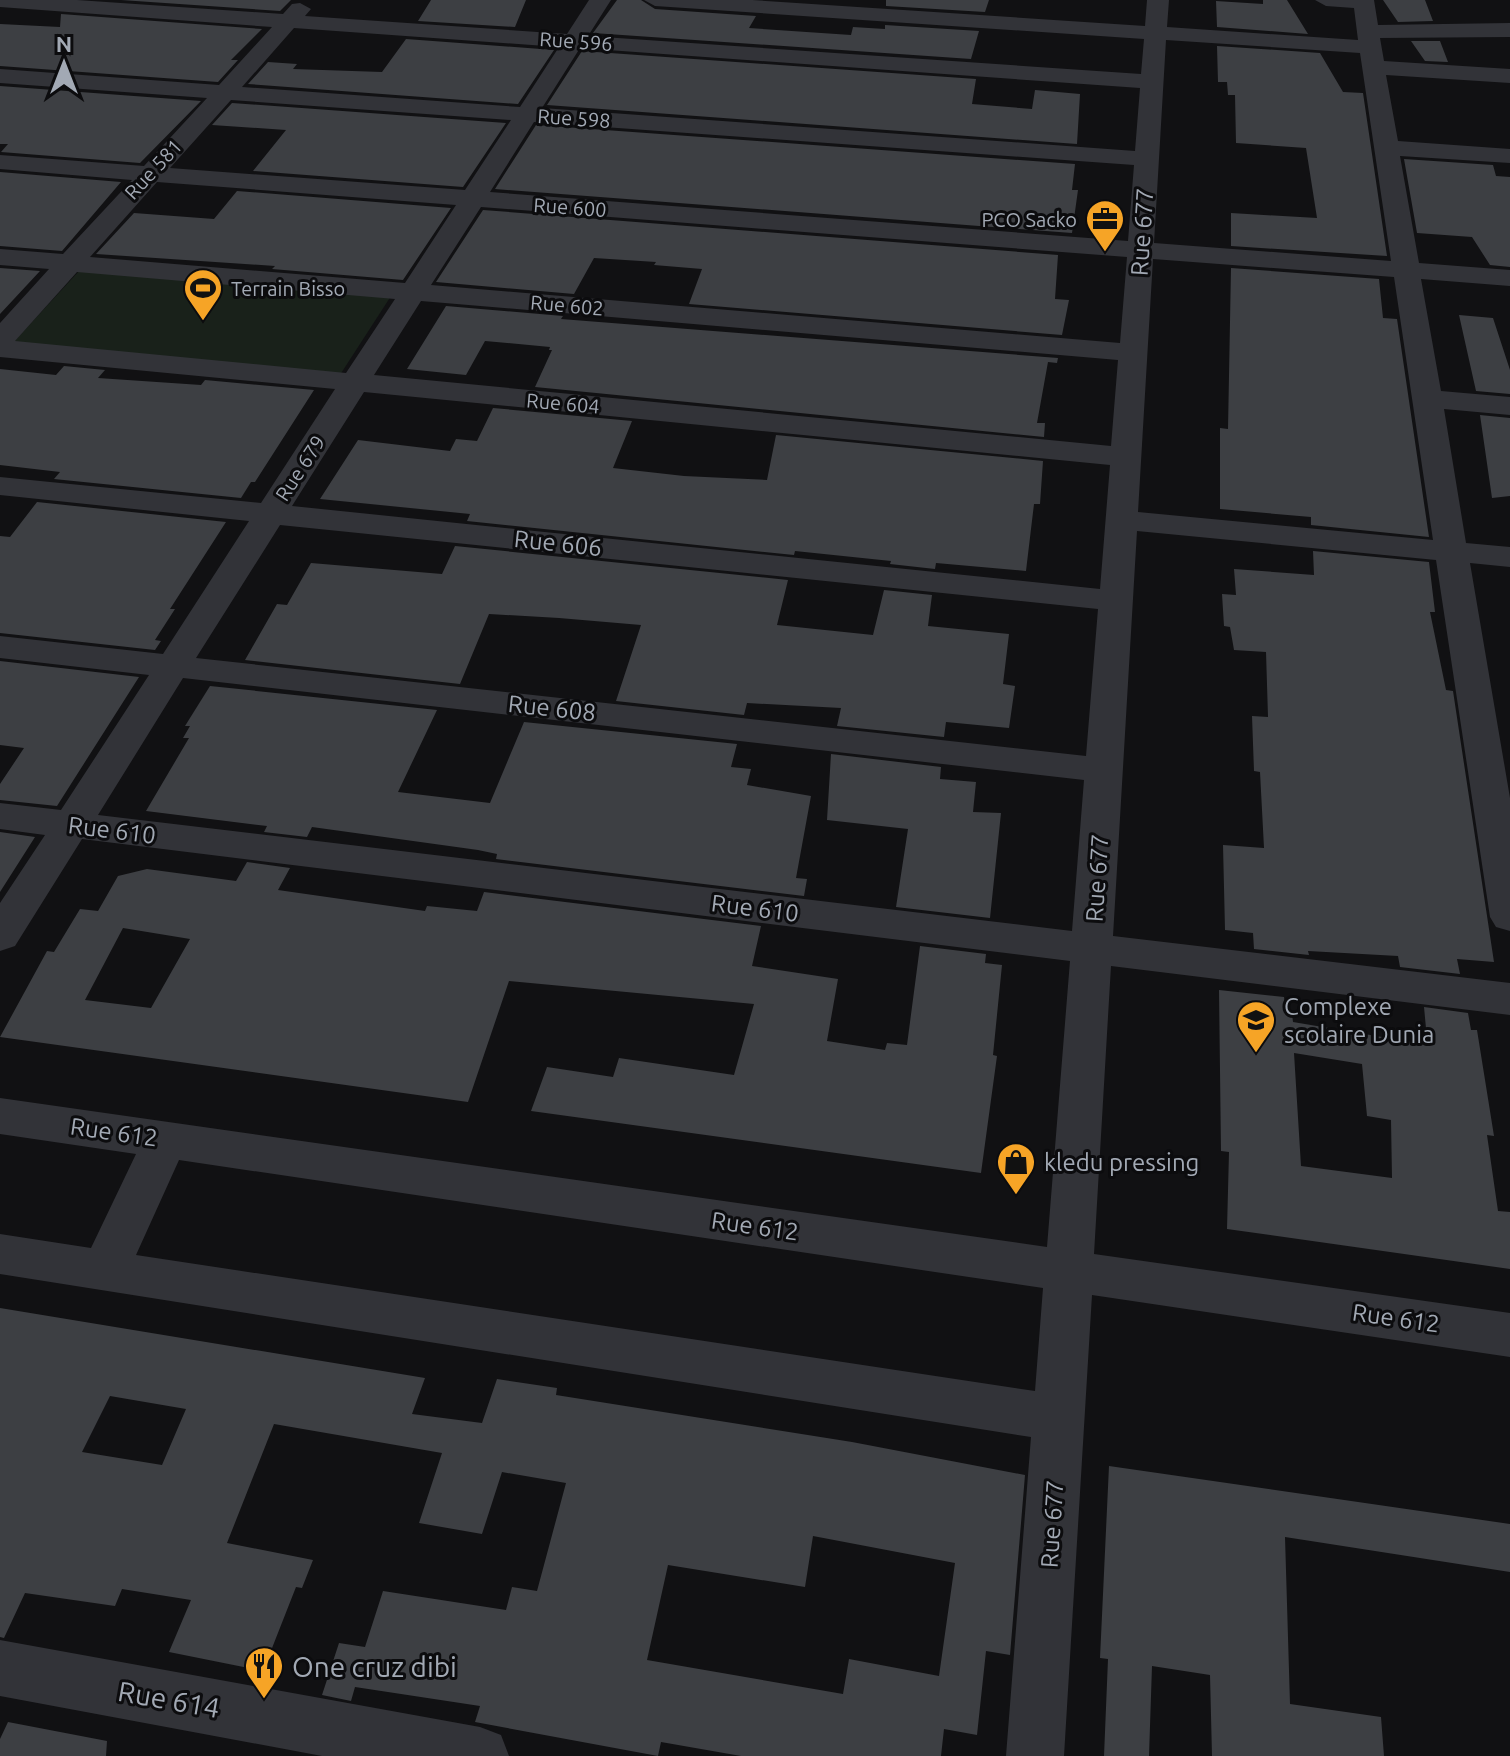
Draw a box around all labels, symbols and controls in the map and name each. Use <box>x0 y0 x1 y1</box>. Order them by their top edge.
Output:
north arrow <box>24 24 104 104</box>
street label: Rue 596 <box>539 27 613 55</box>
text: N <box>56 31 72 56</box>
street label: Rue 598 <box>537 104 611 132</box>
street label: Rue 581 <box>120 134 186 204</box>
street label: Rue 677 <box>1125 187 1159 277</box>
street label: Rue 600 <box>533 193 607 221</box>
office icon: PCO Sacko <box>1084 198 1126 253</box>
place label: PCO Sacko <box>981 208 1077 231</box>
sports icon: Terrain Bisso <box>182 267 224 322</box>
place label: Terrain Bisso <box>231 277 345 300</box>
street label: Rue 602 <box>529 290 605 320</box>
street label: Rue 604 <box>525 388 601 418</box>
street label: Rue 679 <box>270 431 330 505</box>
street label: Rue 606 <box>513 525 603 561</box>
street label: Rue 608 <box>507 690 597 726</box>
street label: Rue 610 <box>67 811 157 849</box>
street label: Rue 677 <box>1080 833 1114 923</box>
street label: Rue 610 <box>710 889 800 927</box>
place label: Complexe scolaire Dunia <box>1284 993 1434 1048</box>
school or university icon: Complexe scolaire Dunia <box>1235 999 1277 1054</box>
street label: Rue 612 <box>69 1113 159 1151</box>
shop icon: kledu pressing <box>995 1141 1037 1196</box>
place label: kledu pressing <box>1044 1149 1199 1176</box>
street label: Rue 612 <box>710 1207 800 1245</box>
street label: Rue 612 <box>1351 1299 1441 1337</box>
street label: Rue 677 <box>1035 1479 1069 1569</box>
restaurant icon: One cruz dibi <box>243 1645 285 1700</box>
place label: One cruz dibi <box>292 1651 457 1682</box>
street label: Rue 614 <box>116 1675 222 1723</box>

